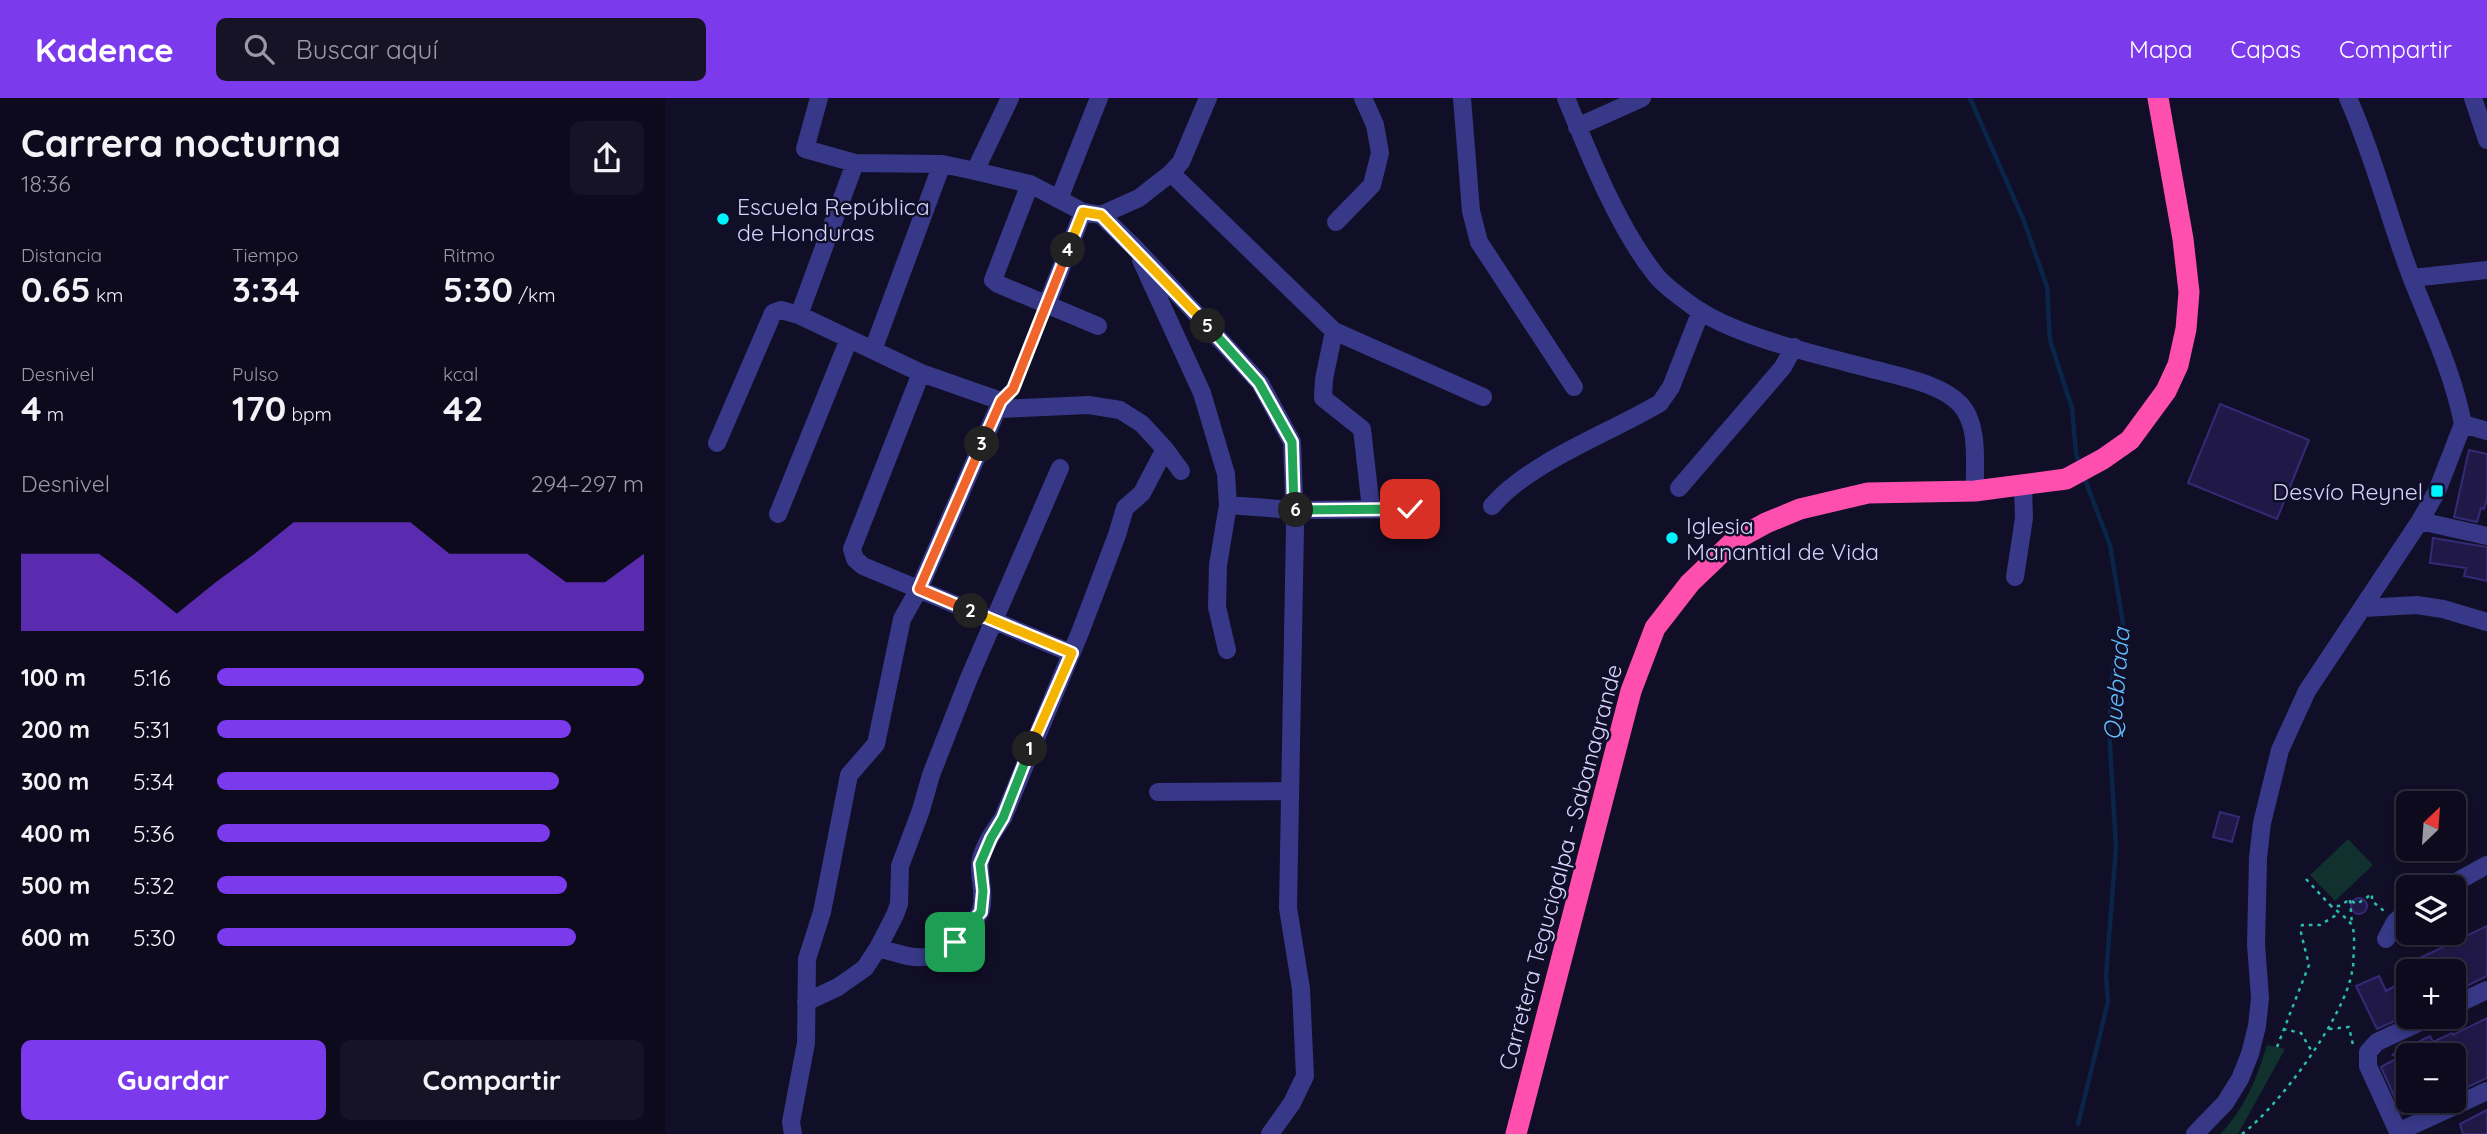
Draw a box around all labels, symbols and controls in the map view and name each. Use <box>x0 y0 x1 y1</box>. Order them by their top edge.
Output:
search box <box>216 18 706 81</box>
text: Kadence <box>35 29 174 70</box>
icon: search <box>240 30 278 68</box>
text: Buscar aquí <box>296 33 438 66</box>
text: Mapa <box>2129 34 2193 64</box>
text: Capas <box>2231 34 2301 64</box>
text: Compartir <box>2339 34 2452 64</box>
text: Carrera nocturna <box>21 119 341 167</box>
button: share <box>570 121 644 195</box>
text: 18:36 <box>21 169 71 198</box>
place label: Escuela República de Honduras <box>737 192 930 247</box>
marker: Escuela República de Honduras <box>715 211 731 227</box>
pin: 4 <box>1051 232 1085 268</box>
text: 4 <box>1062 237 1073 261</box>
text: Distancia <box>21 243 102 267</box>
text: Tiempo <box>232 243 299 267</box>
text: Ritmo <box>443 243 495 267</box>
text: 0.65 <box>21 267 91 311</box>
text: 3:34 <box>232 267 300 311</box>
text: 5:30 <box>443 267 513 311</box>
text: km <box>91 283 123 307</box>
text: /km <box>513 283 556 307</box>
pin: 5 <box>1191 308 1225 344</box>
text: 5 <box>1202 313 1213 337</box>
text: Desnivel <box>21 362 95 386</box>
text: Pulso <box>232 362 279 386</box>
text: kcal <box>443 362 478 386</box>
text: 4 <box>21 386 42 430</box>
text: 170 <box>232 386 286 430</box>
text: 42 <box>443 386 484 430</box>
text: m <box>42 402 64 426</box>
text: bpm <box>286 402 332 426</box>
pin: 3 <box>965 426 999 462</box>
text: 3 <box>976 431 987 455</box>
text: Desnivel <box>21 469 110 498</box>
text: 294–297 m <box>531 469 644 498</box>
place label: Desvío Reynel <box>2272 477 2423 506</box>
pin <box>1380 479 1440 539</box>
marker: Desvío Reynel <box>2429 483 2445 499</box>
icon: check <box>1391 490 1429 528</box>
pin: 6 <box>1279 492 1313 528</box>
text: 6 <box>1290 497 1301 521</box>
place label: Iglesia Manantial de Vida <box>1686 511 1879 566</box>
marker: Iglesia Manantial de Vida <box>1664 530 1680 546</box>
pin: 2 <box>953 594 989 628</box>
text: 2 <box>965 598 976 622</box>
water label: Quebrada <box>2096 625 2136 742</box>
street label: Carretera Tegucigalpa - Sabanagrande <box>1492 661 1628 1073</box>
text: 100 m <box>21 663 86 692</box>
text: 5:16 <box>133 663 171 692</box>
text: 200 m <box>21 715 90 744</box>
text: 5:31 <box>133 715 170 744</box>
pin: 1 <box>1013 732 1047 766</box>
text: 1 <box>1026 736 1033 760</box>
text: 300 m <box>21 767 89 796</box>
text: 5:34 <box>133 767 174 796</box>
north arrow <box>2396 791 2466 861</box>
map controls <box>2396 791 2466 1113</box>
text: 400 m <box>21 819 90 848</box>
text: 5:36 <box>133 819 174 848</box>
text: 500 m <box>21 871 90 900</box>
text: 5:32 <box>133 871 175 900</box>
button: layers <box>2396 875 2466 945</box>
pin <box>925 912 985 972</box>
text: 600 m <box>21 923 90 952</box>
text: 5:30 <box>133 923 176 952</box>
icon: arrive <box>936 923 974 961</box>
button: + <box>2396 959 2466 1029</box>
button: Guardar <box>21 1040 326 1120</box>
button: Compartir <box>340 1040 644 1120</box>
button: − <box>2396 1043 2466 1113</box>

